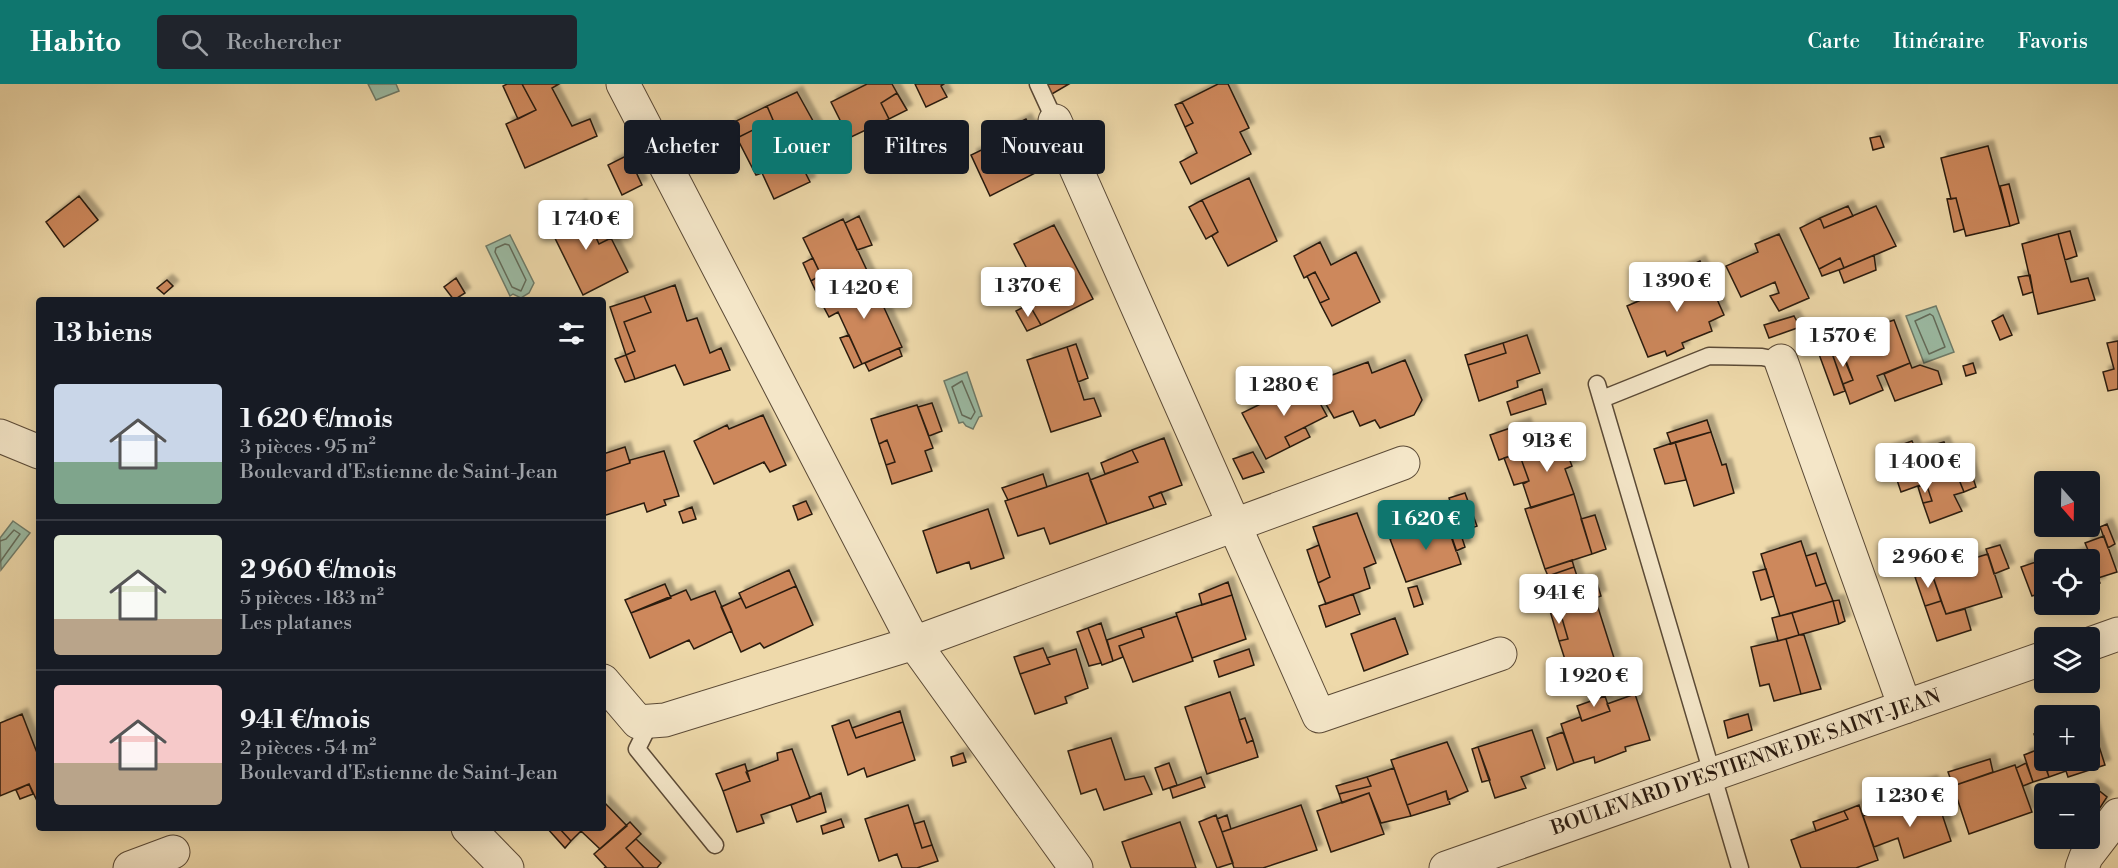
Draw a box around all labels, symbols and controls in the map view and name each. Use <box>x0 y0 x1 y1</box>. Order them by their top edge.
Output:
search box <box>157 15 577 69</box>
text: Habito <box>30 25 121 60</box>
icon: search <box>178 26 211 59</box>
text: Rechercher <box>226 29 342 56</box>
text: Carte <box>1808 29 1860 55</box>
text: Itinéraire <box>1893 29 1985 55</box>
text: Favoris <box>2018 29 2088 55</box>
chip: Acheter <box>624 120 740 174</box>
chip: Louer <box>752 120 852 174</box>
chip: Filtres <box>864 120 969 174</box>
chip: Nouveau <box>981 120 1105 174</box>
pin: 1 740 € <box>531 200 641 251</box>
text: 1 740 € <box>552 207 620 232</box>
pin: 1 390 € <box>1622 262 1732 313</box>
pin: 1 370 € <box>973 267 1083 318</box>
pin: 1 420 € <box>809 269 919 320</box>
text: 1 390 € <box>1643 269 1711 294</box>
text: 1 370 € <box>995 274 1061 299</box>
text: 1 420 € <box>829 276 899 301</box>
text: 13 biens <box>54 317 152 349</box>
icon: filters <box>555 317 588 350</box>
pin: 1 570 € <box>1788 317 1898 368</box>
text: 1 570 € <box>1810 324 1876 349</box>
pin: 1 280 € <box>1229 366 1339 417</box>
text: 1 280 € <box>1250 373 1318 398</box>
text: 1 620 €/mois <box>240 403 393 435</box>
icon: home <box>102 408 174 480</box>
pin: 913 € <box>1505 422 1589 473</box>
text: 913 € <box>1522 429 1572 454</box>
text: 3 pièces · 95 m² <box>240 435 376 460</box>
pin: 1 400 € <box>1870 443 1980 494</box>
text: 1 400 € <box>1889 450 1961 475</box>
text: Boulevard d'Estienne de Saint-Jean <box>240 460 558 485</box>
north arrow <box>2034 471 2100 537</box>
map controls <box>2034 471 2100 849</box>
pin: 1 620 € <box>1371 500 1481 551</box>
text: 1 620 € <box>1392 507 1460 532</box>
pin: 2 960 € <box>1873 538 1983 589</box>
text: 2 960 € <box>1892 545 1964 570</box>
button: locate <box>2034 549 2100 615</box>
text: 2 960 €/mois <box>240 554 397 586</box>
icon: home <box>102 559 174 631</box>
pin: 941 € <box>1517 574 1601 625</box>
text: 941 € <box>1533 581 1585 606</box>
text: 5 pièces · 183 m² <box>240 586 384 611</box>
text: Les platanes <box>240 611 352 636</box>
button: layers <box>2034 627 2100 693</box>
pin: 1 920 € <box>1539 657 1649 708</box>
text: 1 920 € <box>1560 664 1628 689</box>
street label: BOULEVARD D'ESTIENNE DE SAINT-JEAN <box>1547 684 1944 842</box>
text: 941 €/mois <box>240 704 370 736</box>
button: + <box>2034 705 2100 771</box>
icon: home <box>102 709 174 781</box>
text: 2 pièces · 54 m² <box>240 736 376 761</box>
text: Boulevard d'Estienne de Saint-Jean <box>240 761 558 786</box>
pin: 1 230 € <box>1855 777 1965 828</box>
button: − <box>2034 783 2100 849</box>
text: 1 230 € <box>1876 784 1944 809</box>

